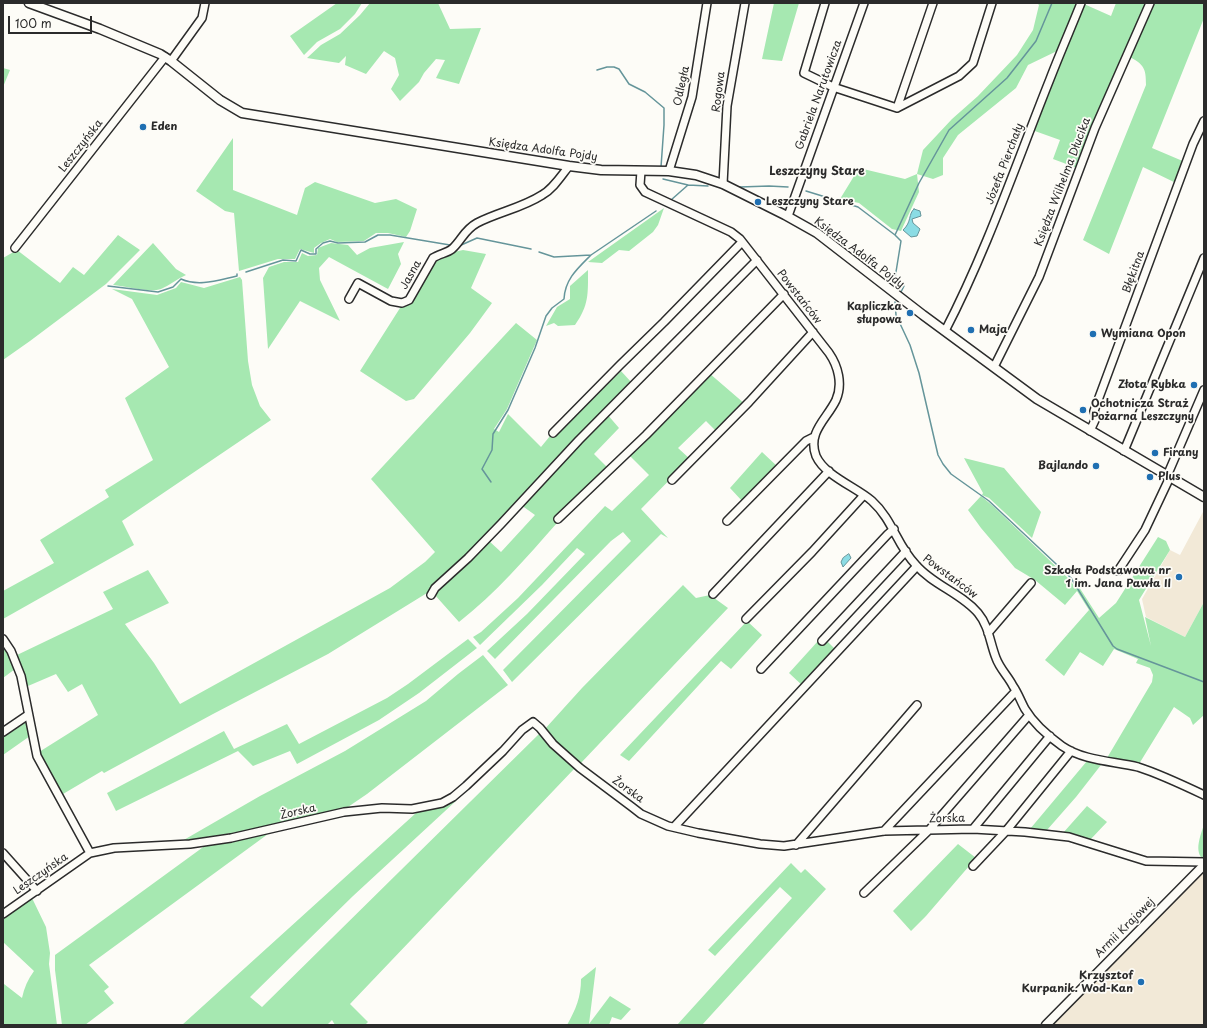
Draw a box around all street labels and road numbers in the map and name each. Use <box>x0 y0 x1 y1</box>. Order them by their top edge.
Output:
street label: Gabriela Narutowicza <box>793 38 845 152</box>
street label: Odległa <box>671 65 693 107</box>
street label: Rogowa <box>710 71 728 113</box>
street label: Księdza Wilhelma Dłucika <box>1032 116 1094 248</box>
street label: Leszczyńska <box>56 117 106 175</box>
street label: Józefa Pierchały <box>983 121 1027 207</box>
street label: Księdza Adolfa Pojdy <box>488 136 598 164</box>
street label: Księdza Adolfa Pojdy <box>811 215 907 291</box>
street label: Błękitna <box>1120 249 1148 295</box>
street label: Jasna <box>398 258 424 292</box>
street label: Powstańców <box>774 267 824 327</box>
street label: Powstańców <box>920 552 980 602</box>
street label: Żorska <box>609 774 647 806</box>
street label: Żorska <box>279 801 317 823</box>
street label: Żorska <box>929 812 965 826</box>
street label: Leszczyńska <box>11 850 71 898</box>
street label: Armii Krajowej <box>1092 895 1158 961</box>

